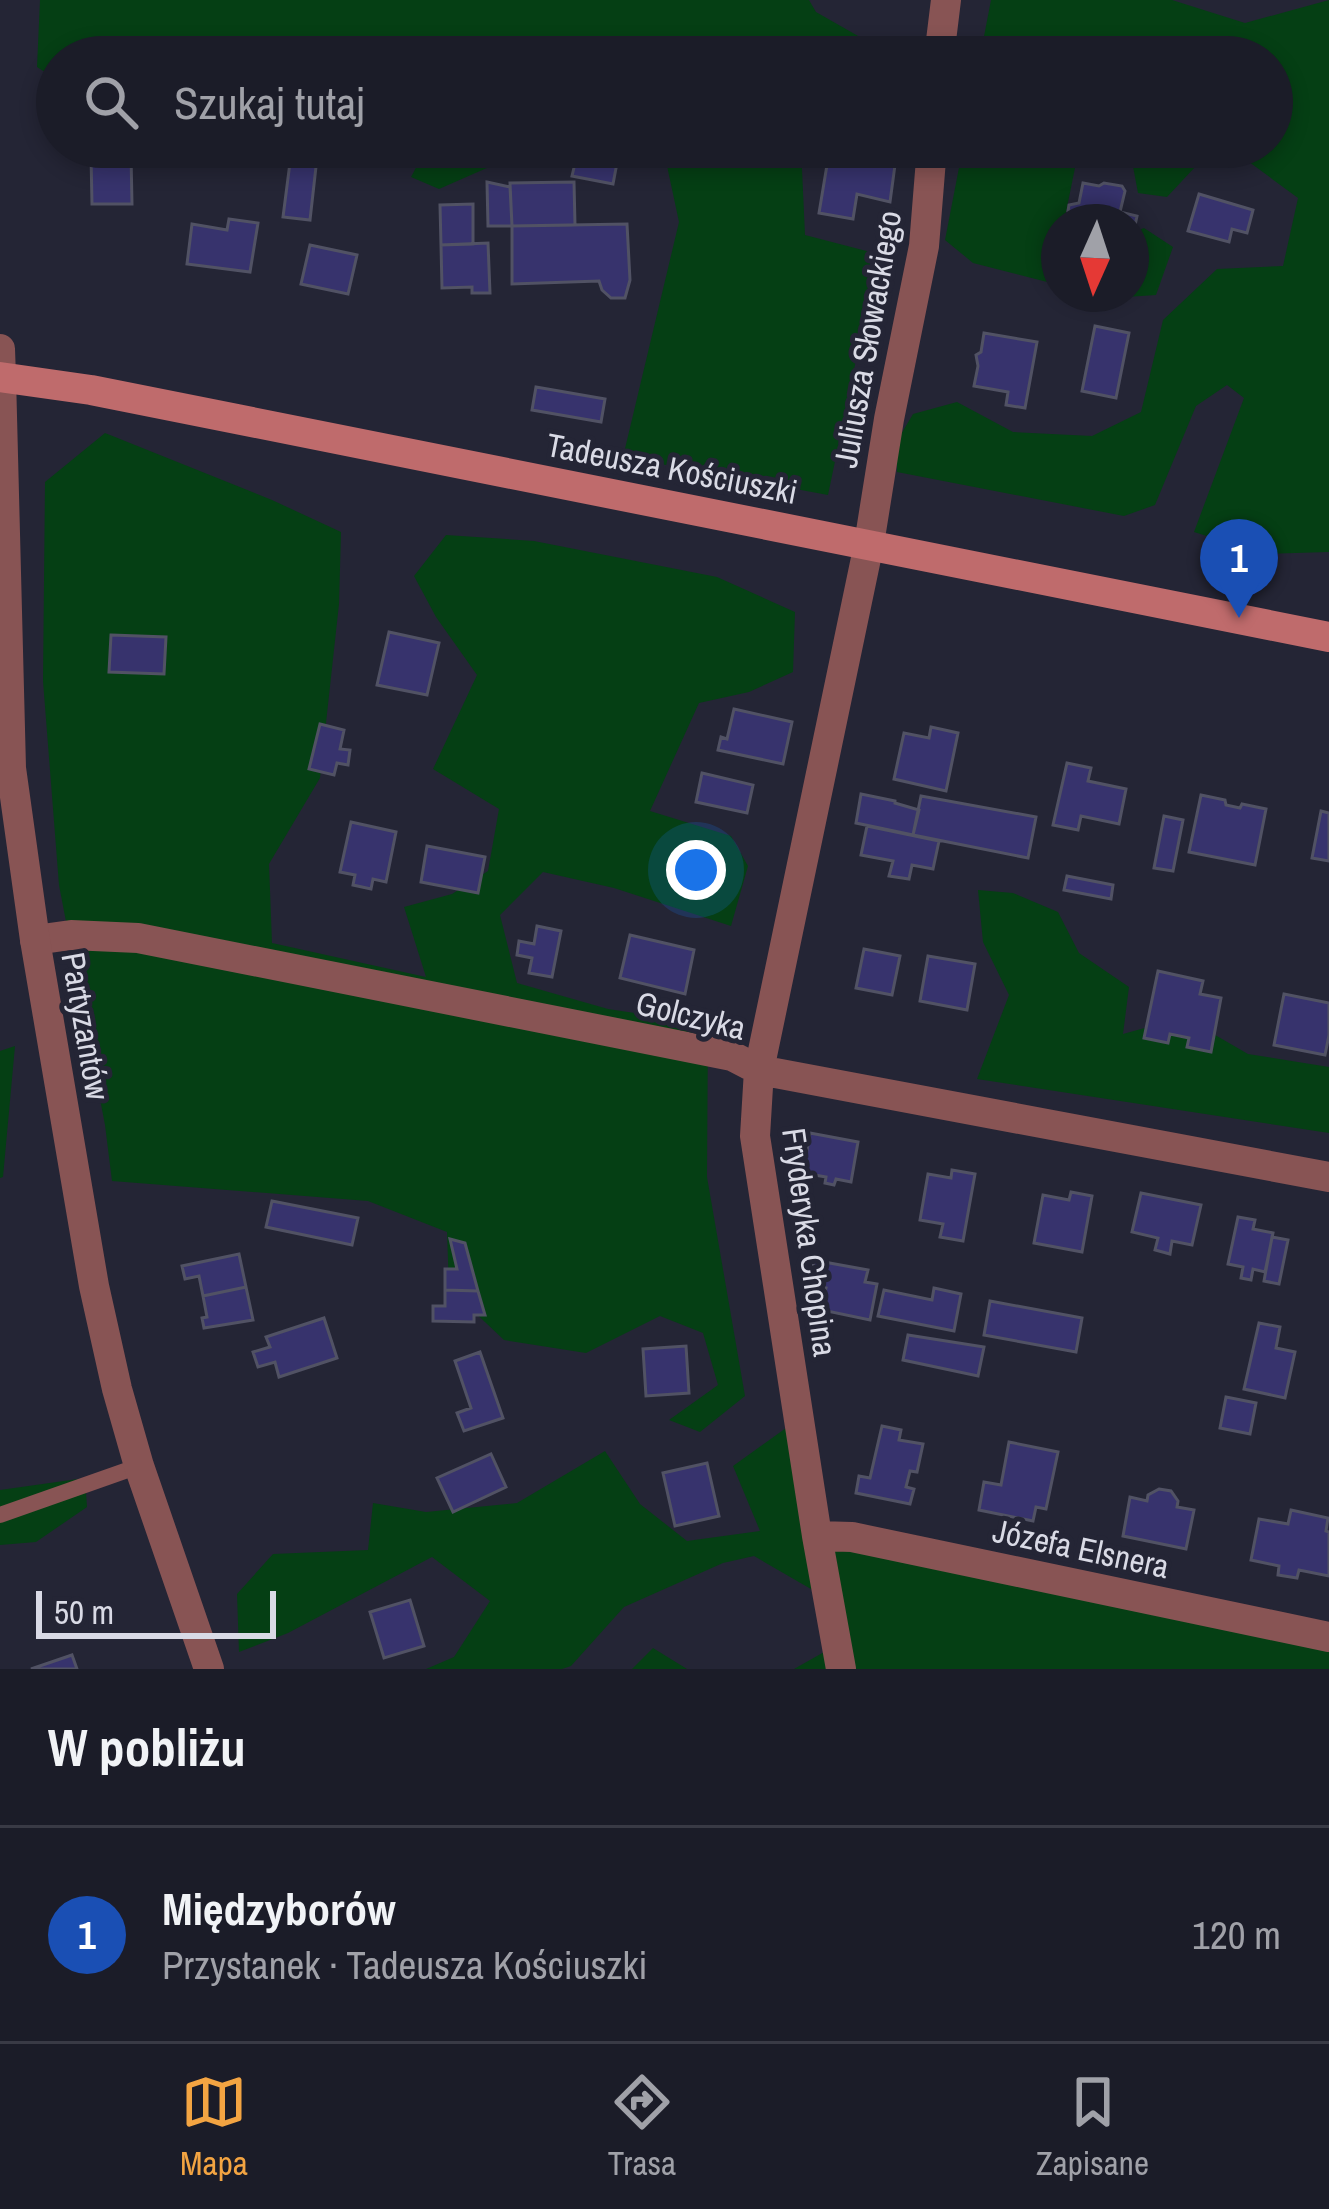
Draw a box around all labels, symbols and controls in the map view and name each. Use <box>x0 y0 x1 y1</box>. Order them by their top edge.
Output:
search box <box>36 36 1293 168</box>
icon: search <box>78 69 144 135</box>
text: Szukaj tutaj <box>174 72 365 133</box>
north arrow <box>1041 204 1149 312</box>
street label: Juliusza Słowackiego <box>823 207 911 471</box>
street label: Tadeusza Kościuszki <box>543 422 801 514</box>
pin: 1 <box>1200 519 1278 618</box>
your location <box>666 840 726 900</box>
street label: Partyzantów <box>51 949 121 1104</box>
street label: Golczyka <box>632 980 750 1050</box>
street label: Fryderyka Chopina <box>772 1125 848 1359</box>
street label: Józefa Elsnera <box>989 1508 1173 1588</box>
scale bar <box>36 1585 276 1638</box>
text: 50 m <box>54 1590 114 1634</box>
text: W pobliżu <box>48 1713 245 1782</box>
text: Międzyborów <box>162 1878 396 1939</box>
text: 1 <box>78 1909 96 1961</box>
text: 120 m <box>1192 1909 1281 1961</box>
text: Przystanek · Tadeusza Kościuszki <box>162 1939 647 1991</box>
tab: Mapa <box>180 2069 248 2185</box>
tab: Trasa <box>608 2069 676 2185</box>
tab: Zapisane <box>1036 2069 1149 2185</box>

